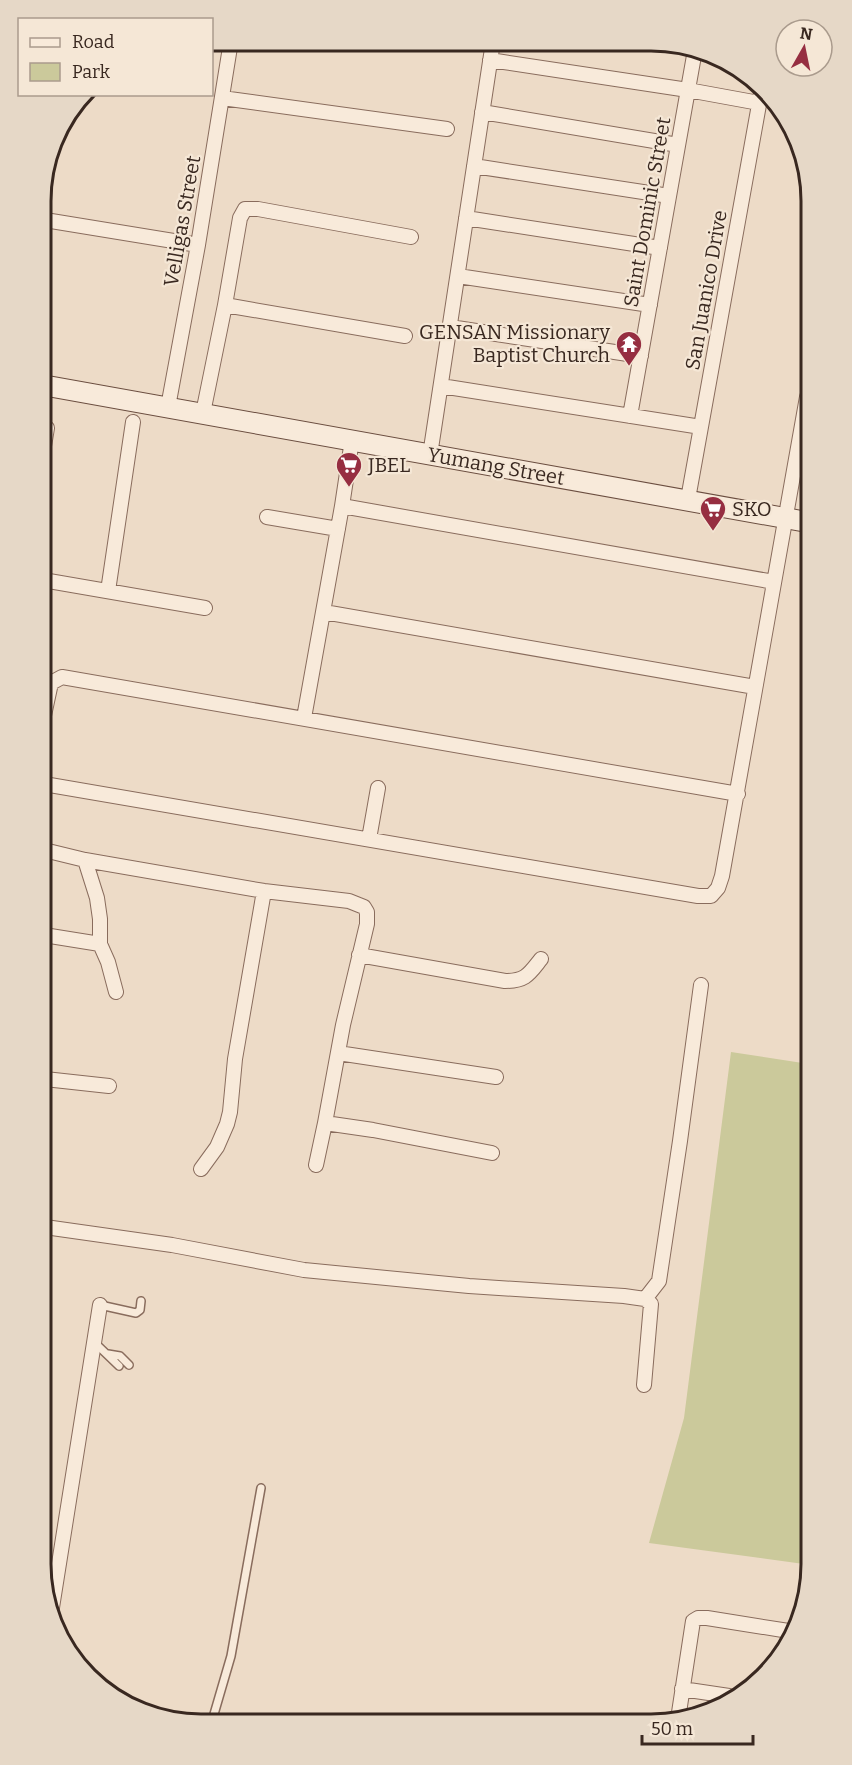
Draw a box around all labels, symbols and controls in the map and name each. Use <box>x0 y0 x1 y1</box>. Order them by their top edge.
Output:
legend <box>18 18 213 96</box>
north arrow <box>774 18 834 78</box>
text: N <box>799 23 814 44</box>
text: Road <box>72 31 115 53</box>
text: Park <box>72 61 111 83</box>
street label: Saint Dominic Street <box>618 115 676 309</box>
street label: Velligas Street <box>159 154 205 288</box>
street label: San Juanico Drive <box>680 208 732 372</box>
place label: GENSAN Missionary Baptist Church <box>419 320 611 367</box>
temple icon: GENSAN Missionary Baptist Church <box>614 329 644 367</box>
street label: Yumang Street <box>426 442 566 490</box>
supermarket icon: JBEL <box>334 450 364 488</box>
place label: JBEL <box>367 453 410 477</box>
supermarket icon: SKO <box>698 494 728 532</box>
place label: SKO <box>732 497 772 521</box>
scale bar <box>642 1708 753 1746</box>
text: 50 m <box>651 1718 693 1740</box>

